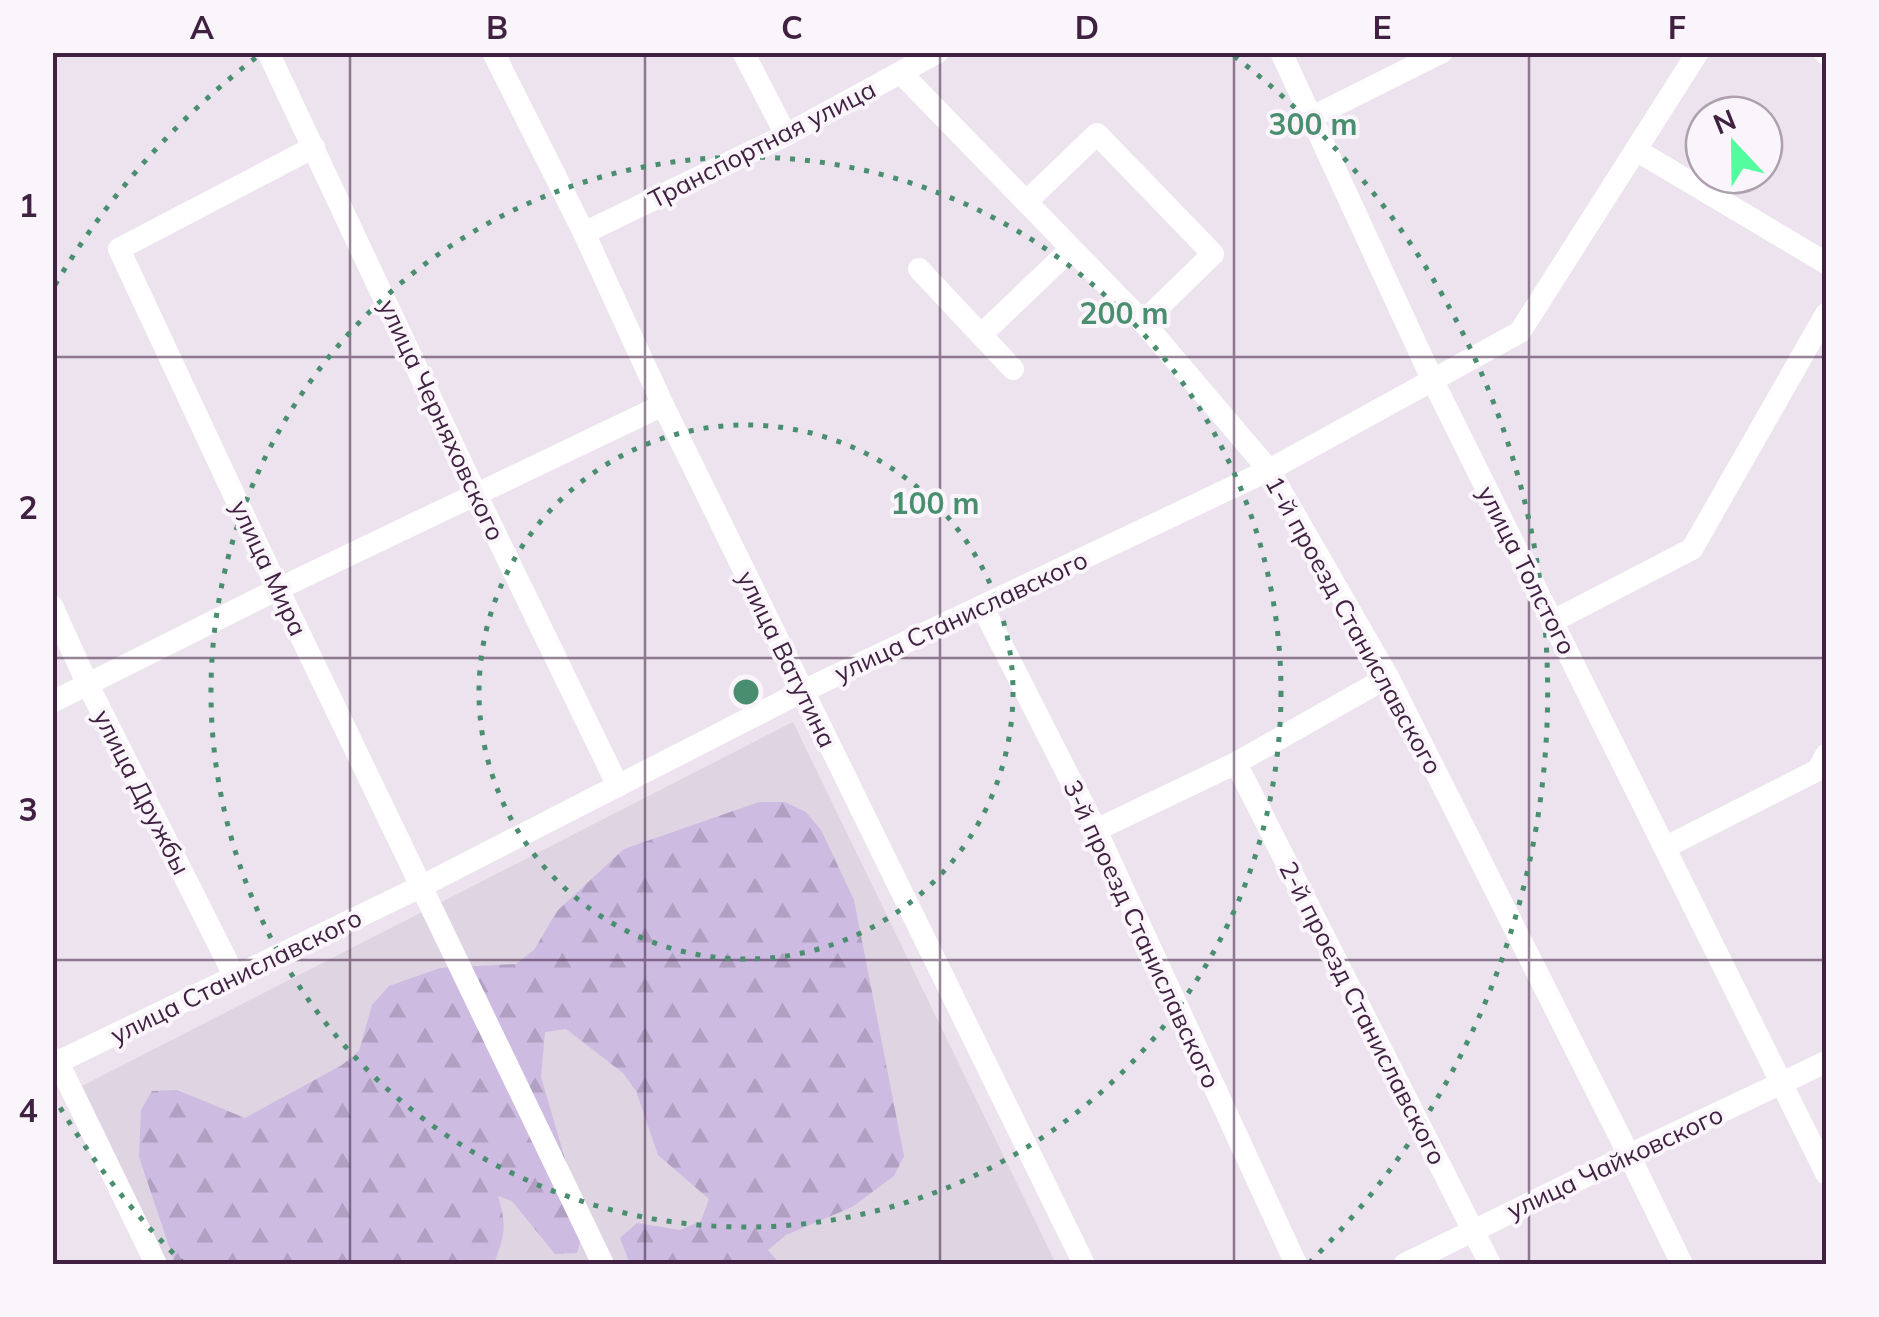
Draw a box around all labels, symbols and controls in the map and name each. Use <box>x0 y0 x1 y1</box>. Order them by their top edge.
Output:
text: A <box>190 7 214 47</box>
text: B <box>486 7 508 47</box>
text: C <box>781 7 803 47</box>
text: D <box>1075 7 1099 47</box>
text: E <box>1372 7 1392 47</box>
text: F <box>1668 7 1686 47</box>
street label: Транспортная улица <box>643 73 880 214</box>
north arrow <box>1684 95 1784 195</box>
text: N <box>1708 101 1741 142</box>
text: 300 m <box>1268 105 1358 143</box>
text: 1 <box>18 185 38 225</box>
street label: улица Черняховского <box>373 294 512 545</box>
text: 200 m <box>1079 294 1169 332</box>
street label: 1-й проезд Станиславского <box>1259 470 1450 779</box>
street label: улица Толстого <box>1471 480 1583 660</box>
text: 100 m <box>890 484 980 522</box>
text: 2 <box>18 487 38 527</box>
street label: улица Мира <box>225 495 314 641</box>
street label: улица Станиславского <box>829 543 1092 688</box>
street label: улица Ватутина <box>731 565 844 752</box>
centre of rings <box>728 674 764 710</box>
street label: улица Дружбы <box>87 704 197 880</box>
street label: 3-й проезд Станиславского <box>1057 775 1228 1093</box>
text: 3 <box>18 789 38 829</box>
street label: 2-й проезд Станиславского <box>1273 856 1454 1170</box>
street label: улица Станиславского <box>105 901 366 1050</box>
text: 4 <box>18 1090 38 1130</box>
street label: улица Чайковского <box>1502 1098 1728 1225</box>

